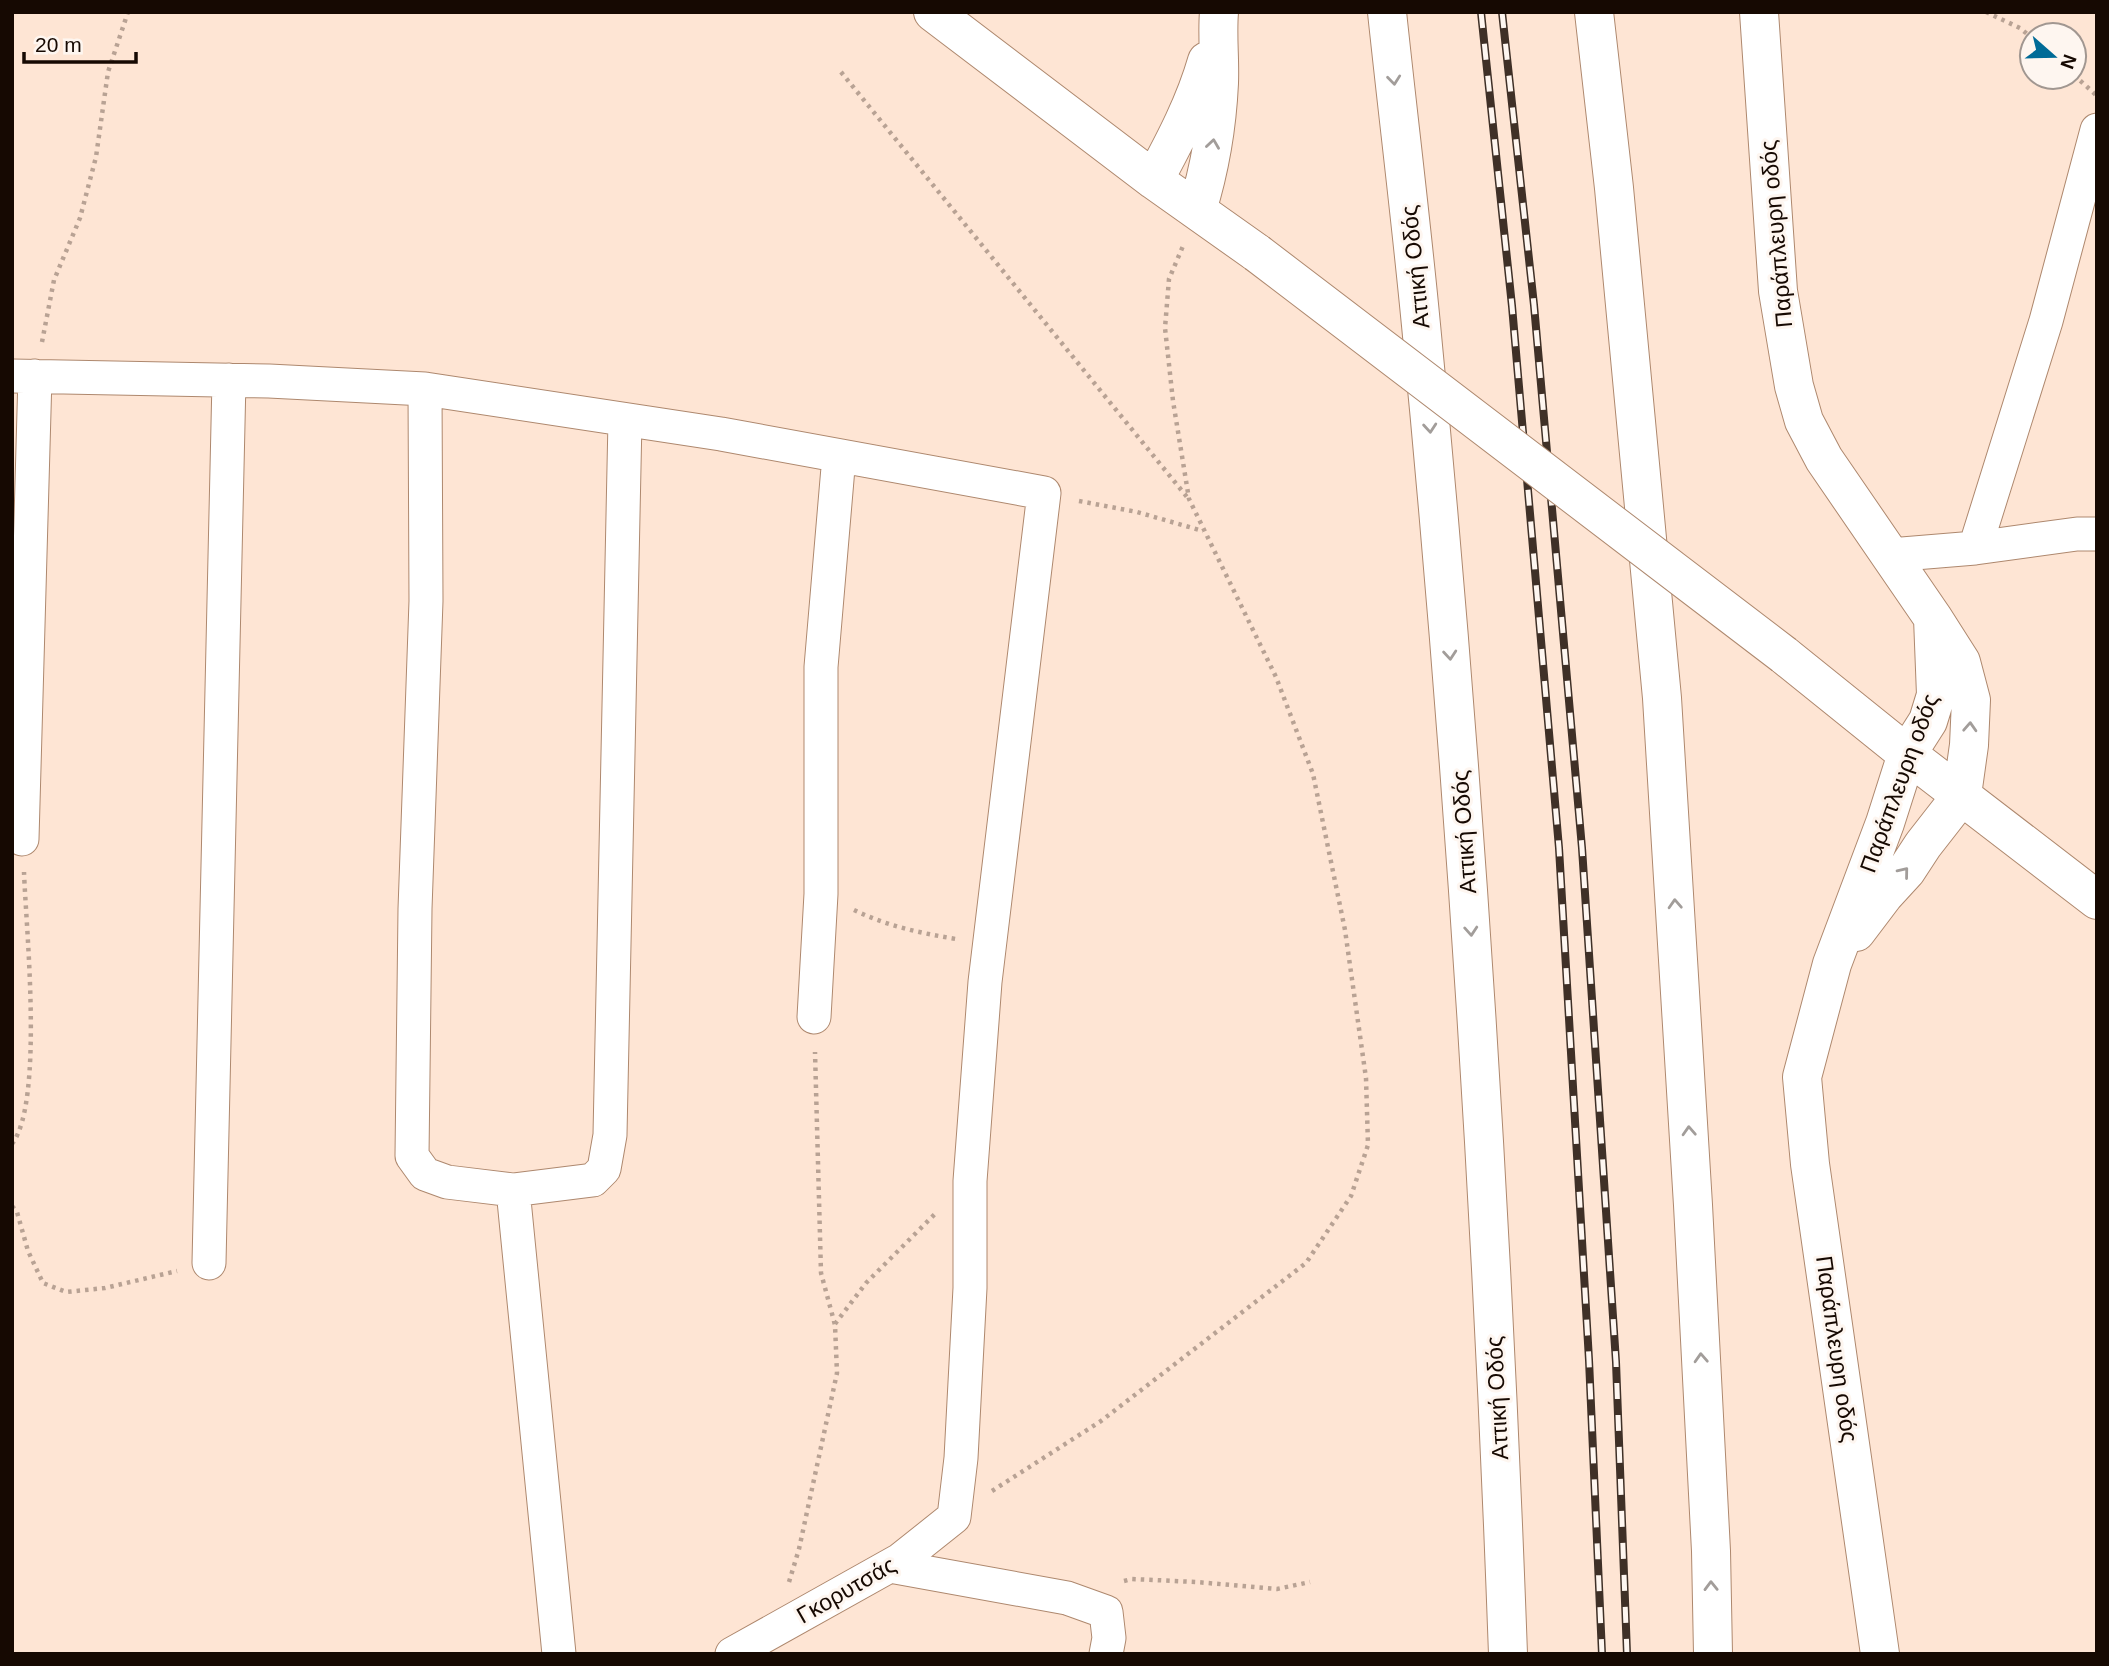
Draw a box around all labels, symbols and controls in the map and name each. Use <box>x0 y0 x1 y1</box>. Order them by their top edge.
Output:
scale bar <box>24 21 136 65</box>
north arrow <box>2018 21 2088 91</box>
text: 20 m <box>35 33 82 56</box>
text: N <box>2056 52 2081 72</box>
one-way arrow <box>1387 74 1402 86</box>
one-way arrow <box>1205 138 1220 150</box>
street label: Παράπλευρη οδός <box>1755 139 1797 329</box>
street label: Αττική Οδός <box>1396 204 1434 330</box>
one-way arrow <box>1422 423 1437 434</box>
one-way arrow <box>1442 650 1457 661</box>
street label: Παράπλευρη οδός <box>1855 690 1943 876</box>
one-way arrow <box>1962 721 1977 732</box>
street label: Αττική Οδός <box>1447 769 1481 895</box>
one-way arrow <box>1896 868 1909 880</box>
one-way arrow <box>1668 898 1683 909</box>
one-way arrow <box>1463 925 1478 936</box>
one-way arrow <box>1682 1125 1697 1136</box>
street label: Παράπλευρη οδός <box>1811 1254 1863 1444</box>
street label: Αττική Οδός <box>1481 1335 1513 1461</box>
one-way arrow <box>1694 1353 1709 1364</box>
street label: Γκορυτσάς <box>792 1551 900 1629</box>
one-way arrow <box>1704 1580 1719 1591</box>

